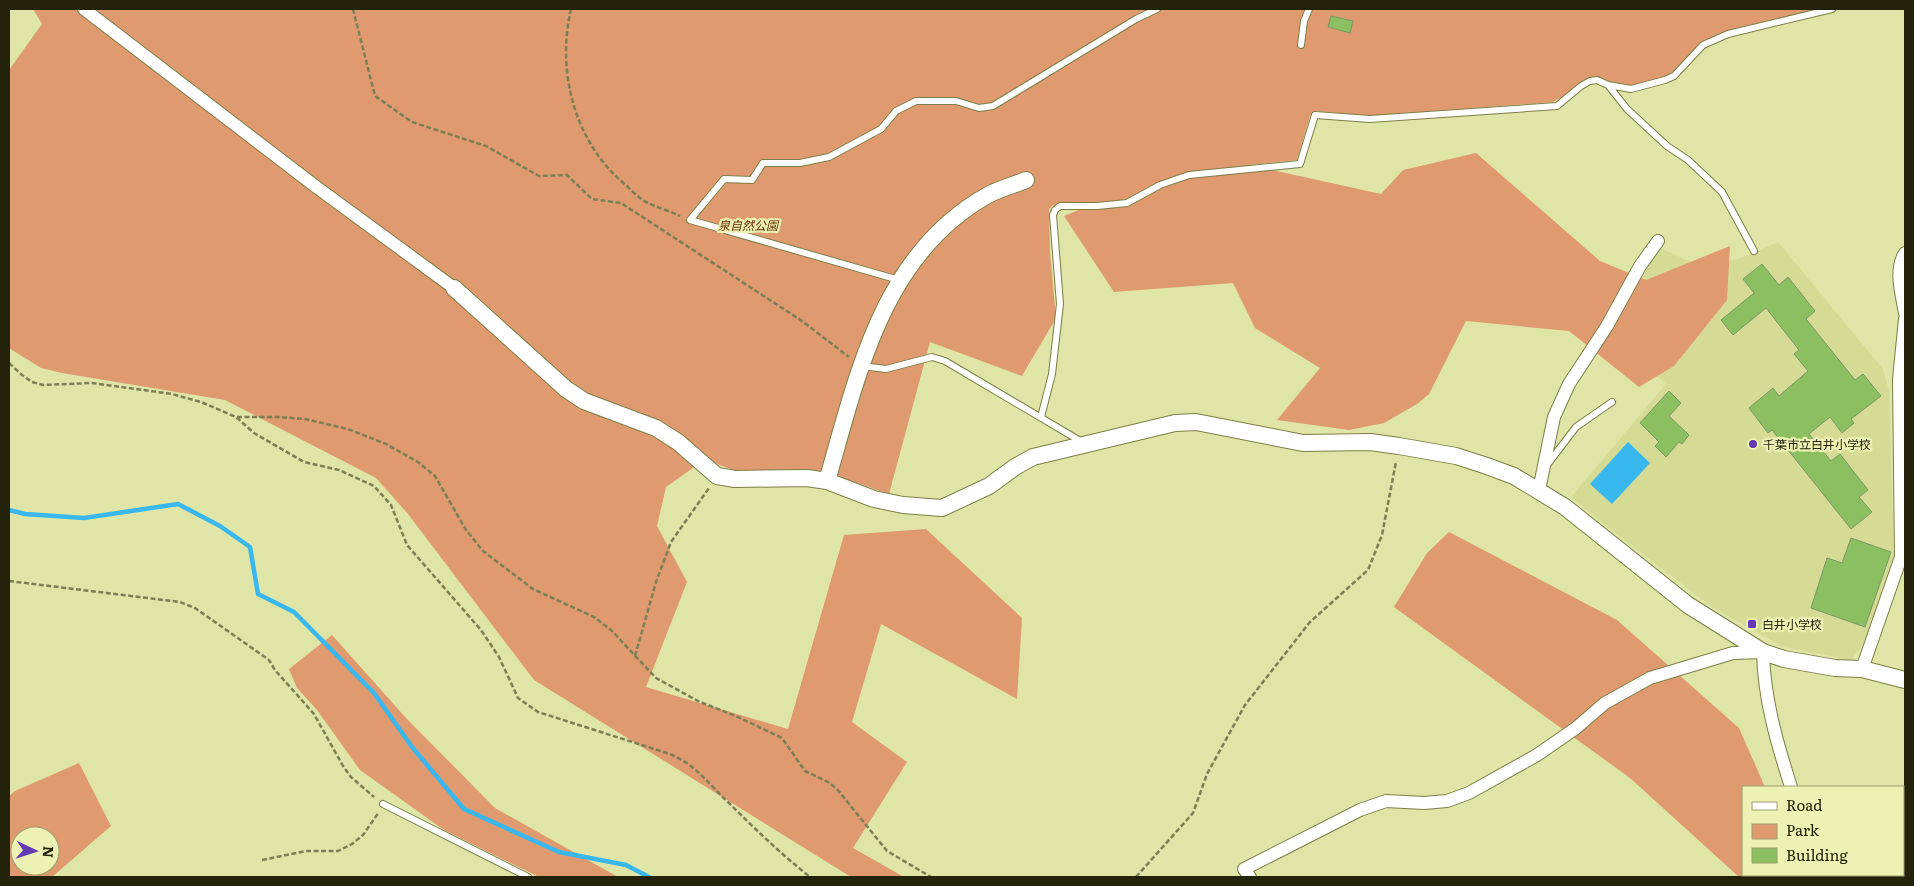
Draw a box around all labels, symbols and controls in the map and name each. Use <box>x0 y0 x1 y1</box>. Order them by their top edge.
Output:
park label: 泉自然公園 <box>718 216 780 234</box>
place label: 千葉市立白井小学校 <box>1763 435 1871 453</box>
marker: 千葉市立白井小学校 <box>1747 438 1759 450</box>
place label: 白井小学校 <box>1762 615 1822 633</box>
marker: 白井小学校 <box>1746 618 1758 630</box>
legend <box>1742 786 1904 876</box>
text: Road <box>1786 793 1822 816</box>
text: Park <box>1786 818 1820 841</box>
north arrow <box>10 826 60 876</box>
text: Building <box>1786 843 1848 866</box>
text: N <box>39 845 59 859</box>

